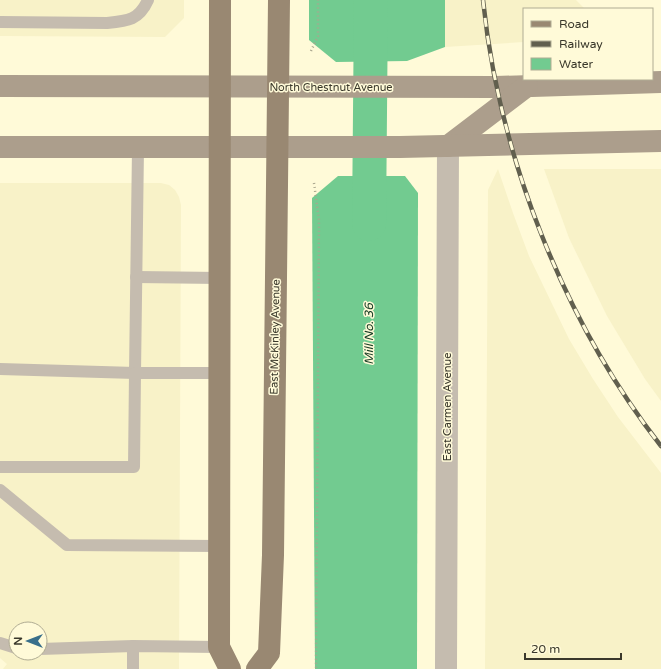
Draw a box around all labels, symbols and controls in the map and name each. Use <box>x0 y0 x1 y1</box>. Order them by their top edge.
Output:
legend <box>523 8 653 80</box>
text: Road <box>559 17 589 31</box>
text: Railway <box>559 37 603 51</box>
text: Water <box>559 57 594 71</box>
street label: North Chestnut Avenue <box>269 81 393 94</box>
street label: East McKinley Avenue <box>267 279 283 395</box>
water label: Mill No. 36 <box>362 302 376 365</box>
street label: East Carmen Avenue <box>441 353 454 461</box>
north arrow <box>8 621 48 661</box>
scale bar <box>525 635 621 661</box>
text: N <box>12 637 25 645</box>
text: 20 m <box>531 642 560 656</box>

